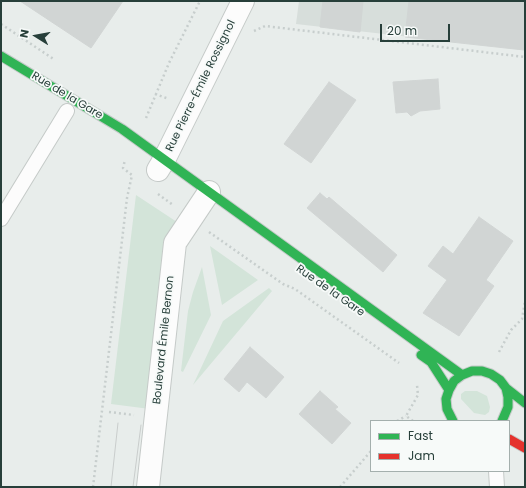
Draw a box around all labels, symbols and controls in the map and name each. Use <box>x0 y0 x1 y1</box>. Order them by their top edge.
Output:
north arrow <box>16 16 56 56</box>
scale bar <box>382 16 452 42</box>
street label: Rue Pierre-Émile Rossignol <box>163 18 239 154</box>
text: 20 m <box>387 22 417 39</box>
text: N <box>16 28 33 39</box>
street label: Rue de la Gare <box>29 70 105 122</box>
street label: Rue de la Gare <box>293 262 367 320</box>
street label: Boulevard Émile Bernon <box>151 275 177 405</box>
legend <box>370 420 510 472</box>
text: Fast <box>408 427 433 444</box>
text: Jam <box>408 447 435 464</box>

